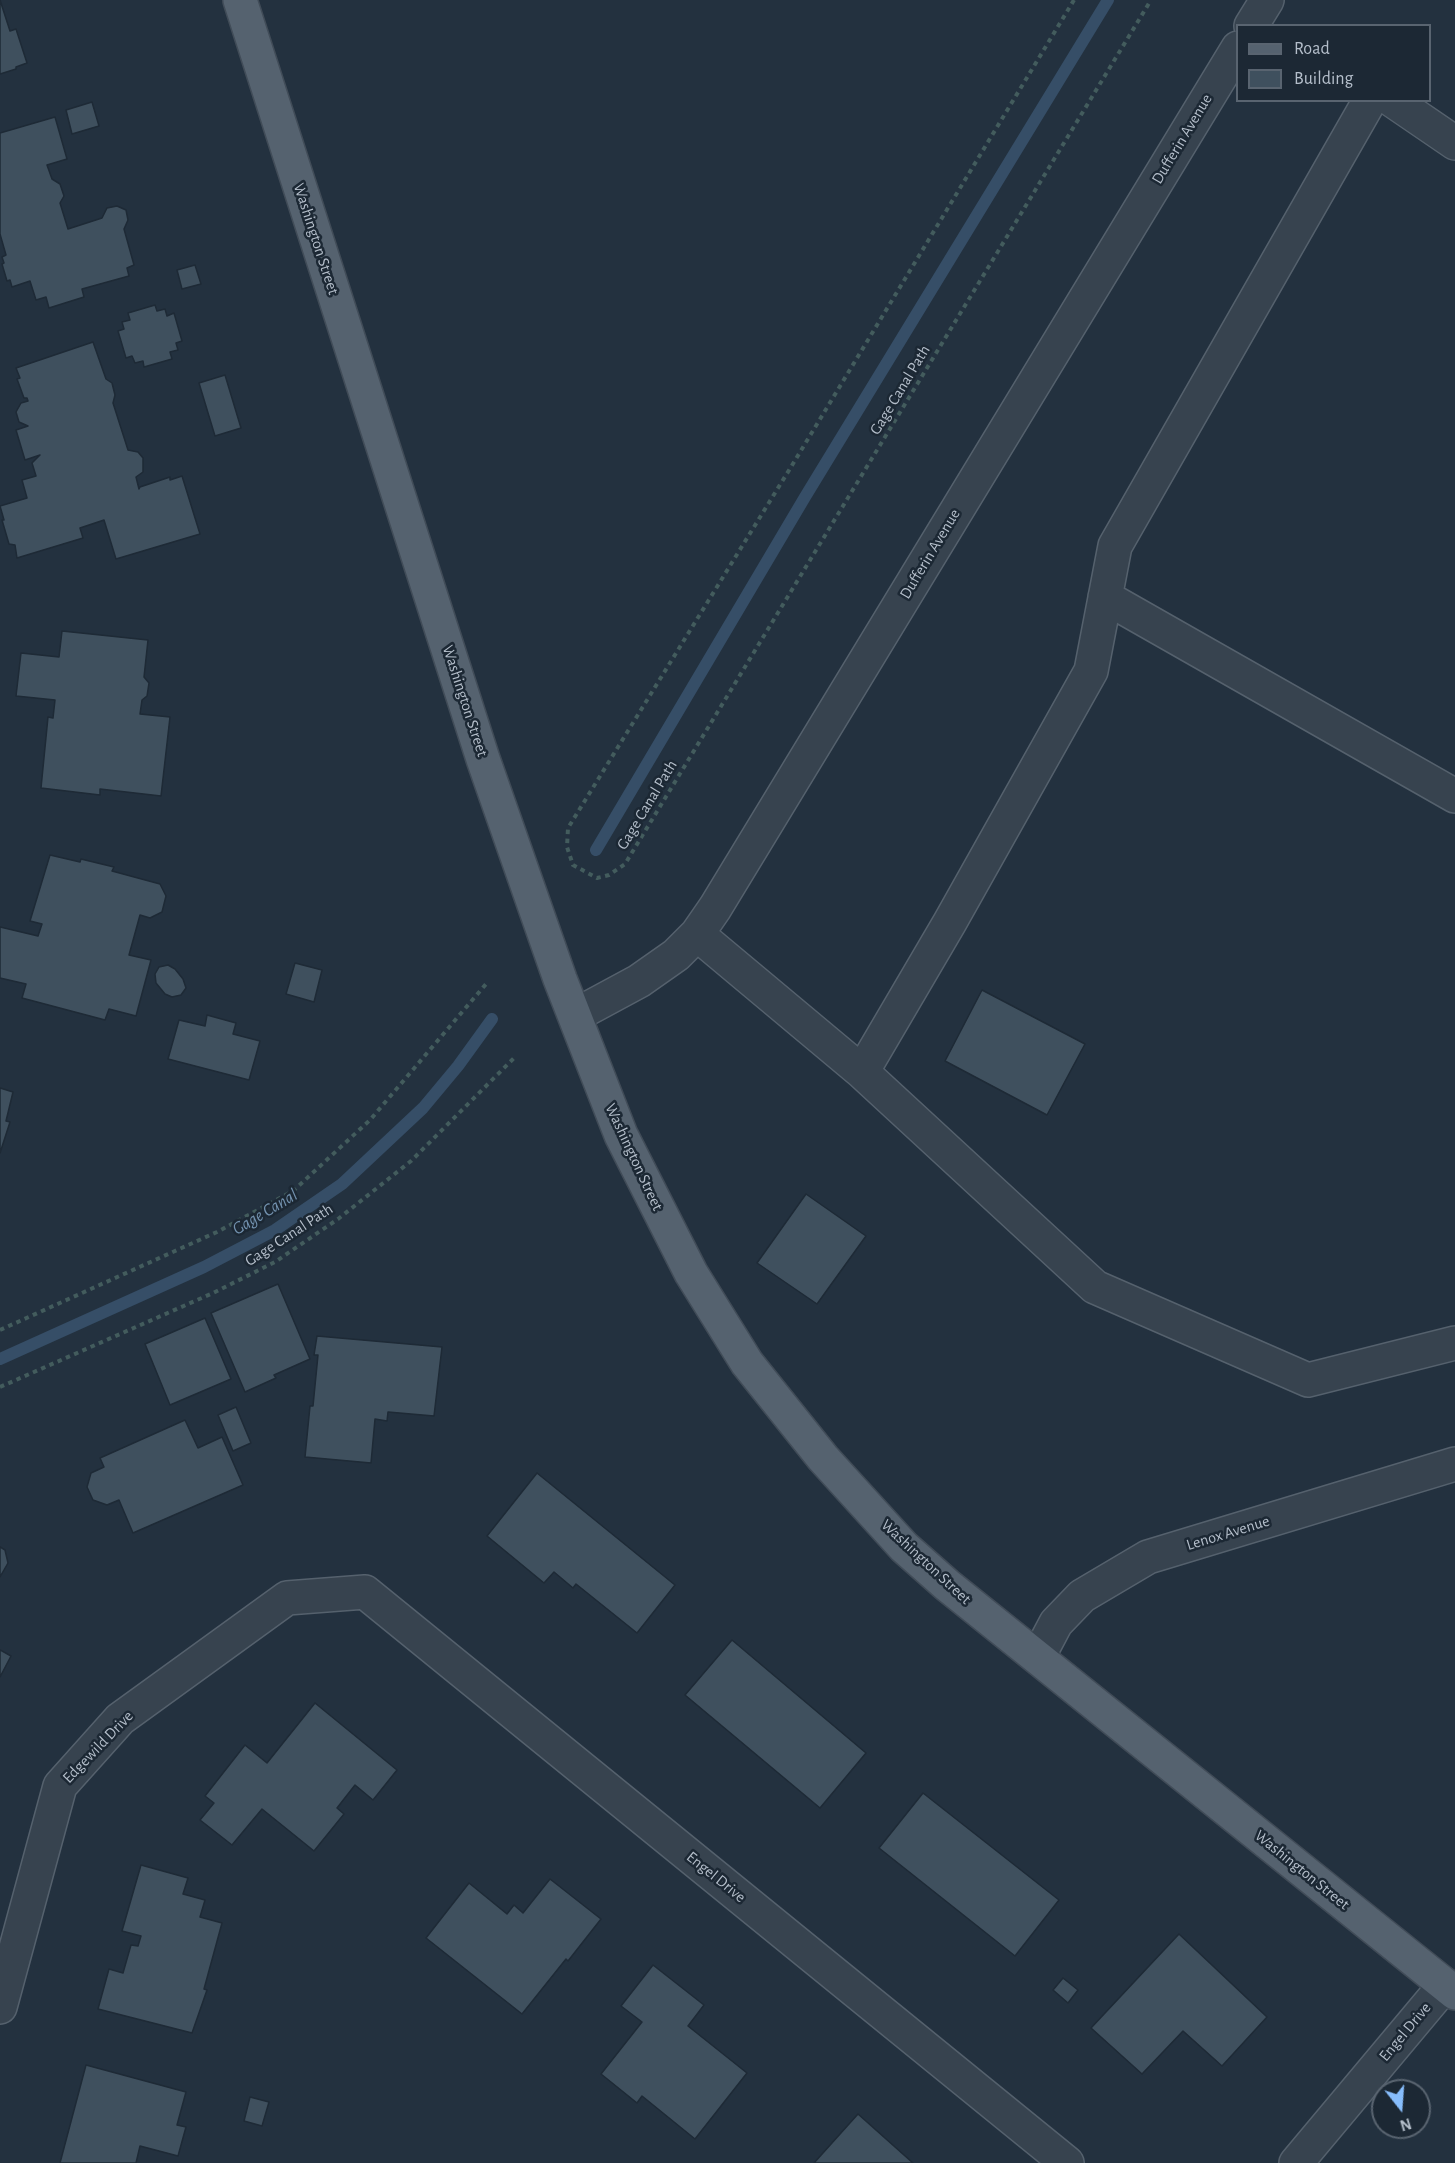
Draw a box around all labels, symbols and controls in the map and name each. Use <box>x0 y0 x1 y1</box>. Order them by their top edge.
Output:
legend <box>1236 24 1431 102</box>
text: Road <box>1294 40 1330 58</box>
text: Building <box>1294 70 1353 88</box>
street label: Dufferin Avenue <box>1148 90 1216 188</box>
street label: Washington Street <box>289 181 343 297</box>
street label: Gage Canal Path <box>866 342 934 438</box>
street label: Dufferin Avenue <box>896 505 964 603</box>
street label: Washington Street <box>438 643 492 759</box>
street label: Gage Canal Path <box>613 757 681 853</box>
street label: Washington Street <box>601 1100 667 1214</box>
water label: Gage Canal <box>228 1184 302 1240</box>
street label: Gage Canal Path <box>241 1199 337 1271</box>
street label: Lenox Avenue <box>1184 1511 1272 1555</box>
street label: Washington Street <box>877 1515 975 1609</box>
street label: Edgewild Drive <box>59 1707 137 1787</box>
street label: Washington Street <box>1251 1826 1353 1914</box>
street label: Engel Drive <box>682 1847 750 1907</box>
street label: Engel Drive <box>1375 1999 1435 2065</box>
north arrow <box>1371 2079 1431 2139</box>
text: N <box>1398 2115 1413 2134</box>

